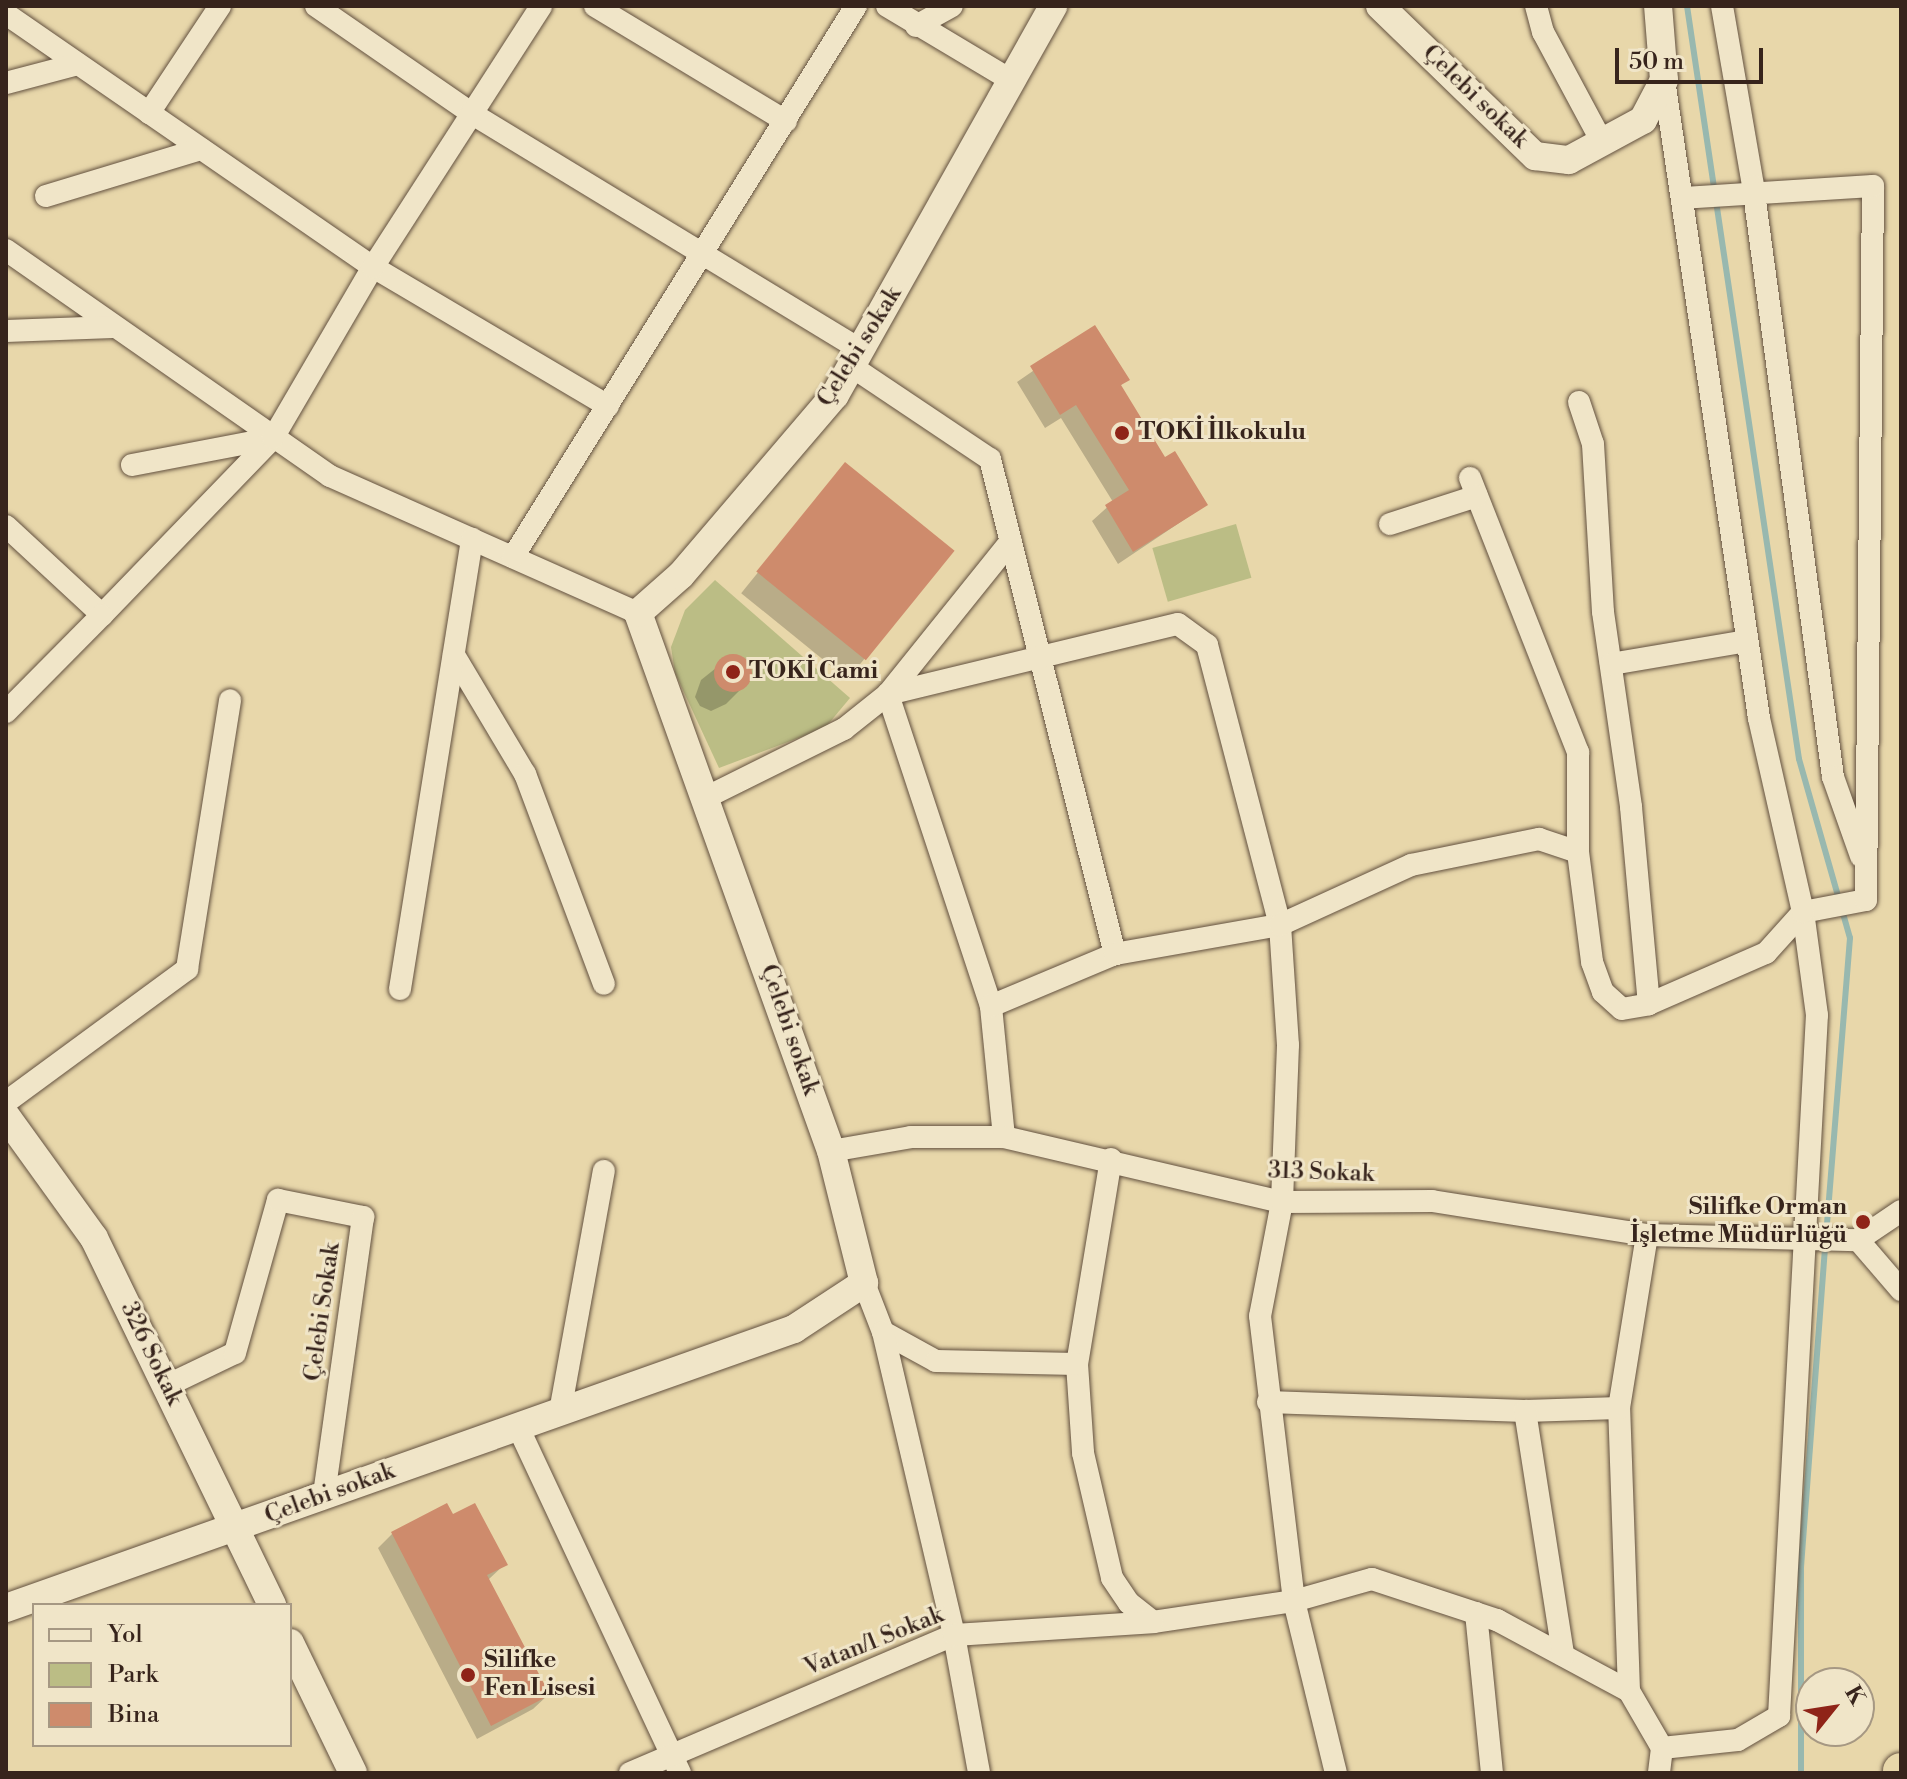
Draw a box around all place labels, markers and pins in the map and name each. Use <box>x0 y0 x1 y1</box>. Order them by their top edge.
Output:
place label: TOKİ İlkokulu <box>1138 419 1306 447</box>
marker: TOKİ İlkokulu <box>1113 424 1131 442</box>
place label: TOKİ Cami <box>749 658 878 686</box>
marker: TOKİ Cami <box>724 663 742 681</box>
place label: Silifke Orman İşletme Müdürlüğü <box>1630 1194 1847 1250</box>
marker: Silifke Orman İşletme Müdürlüğü <box>1854 1213 1872 1231</box>
place label: Silifke Fen Lisesi <box>484 1647 595 1703</box>
marker: Silifke Fen Lisesi <box>459 1666 477 1684</box>

